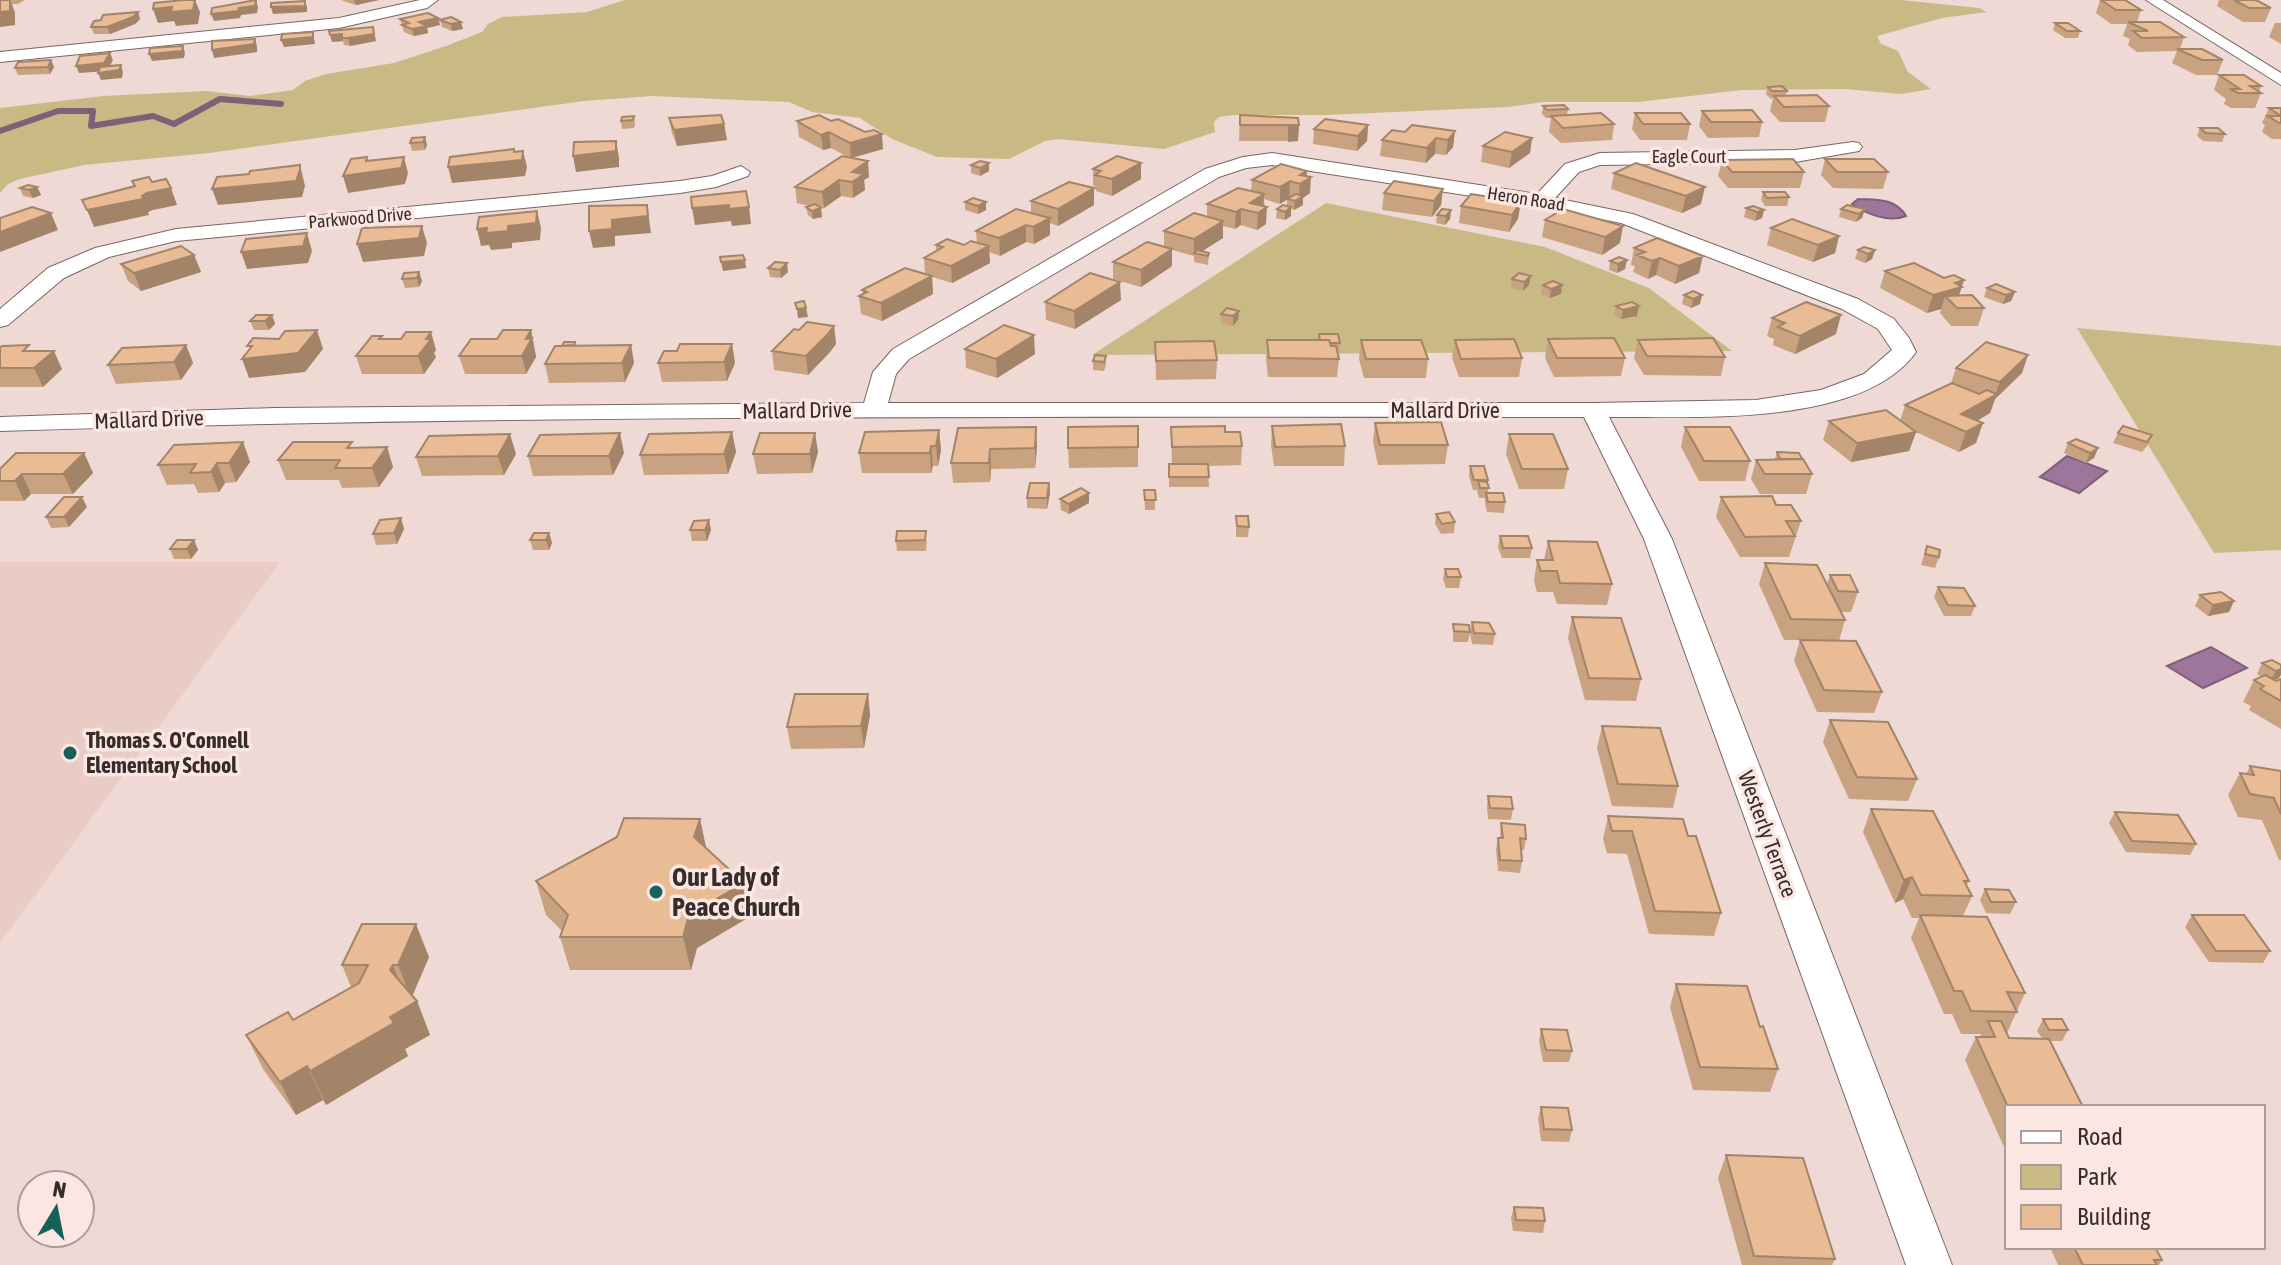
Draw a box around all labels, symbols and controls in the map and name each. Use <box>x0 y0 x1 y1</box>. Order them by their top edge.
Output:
street label: Eagle Court <box>1652 146 1726 167</box>
street label: Heron Road <box>1486 182 1566 215</box>
street label: Parkwood Drive <box>307 203 412 232</box>
street label: Mallard Drive <box>742 396 852 424</box>
street label: Mallard Drive <box>1390 397 1500 423</box>
street label: Mallard Drive <box>94 404 204 434</box>
place label: Thomas S. O'Connell Elementary School <box>86 727 250 778</box>
marker: Thomas S. O'Connell Elementary School <box>61 744 79 762</box>
street label: Westerly Terrace <box>1733 767 1803 901</box>
place label: Our Lady of Peace Church <box>672 862 800 922</box>
marker: Our Lady of Peace Church <box>647 883 665 901</box>
legend <box>2005 1105 2265 1249</box>
text: Road <box>2077 1123 2123 1150</box>
text: Park <box>2077 1163 2118 1190</box>
north arrow <box>16 1169 96 1249</box>
text: N <box>51 1175 68 1203</box>
text: Building <box>2077 1203 2151 1230</box>

